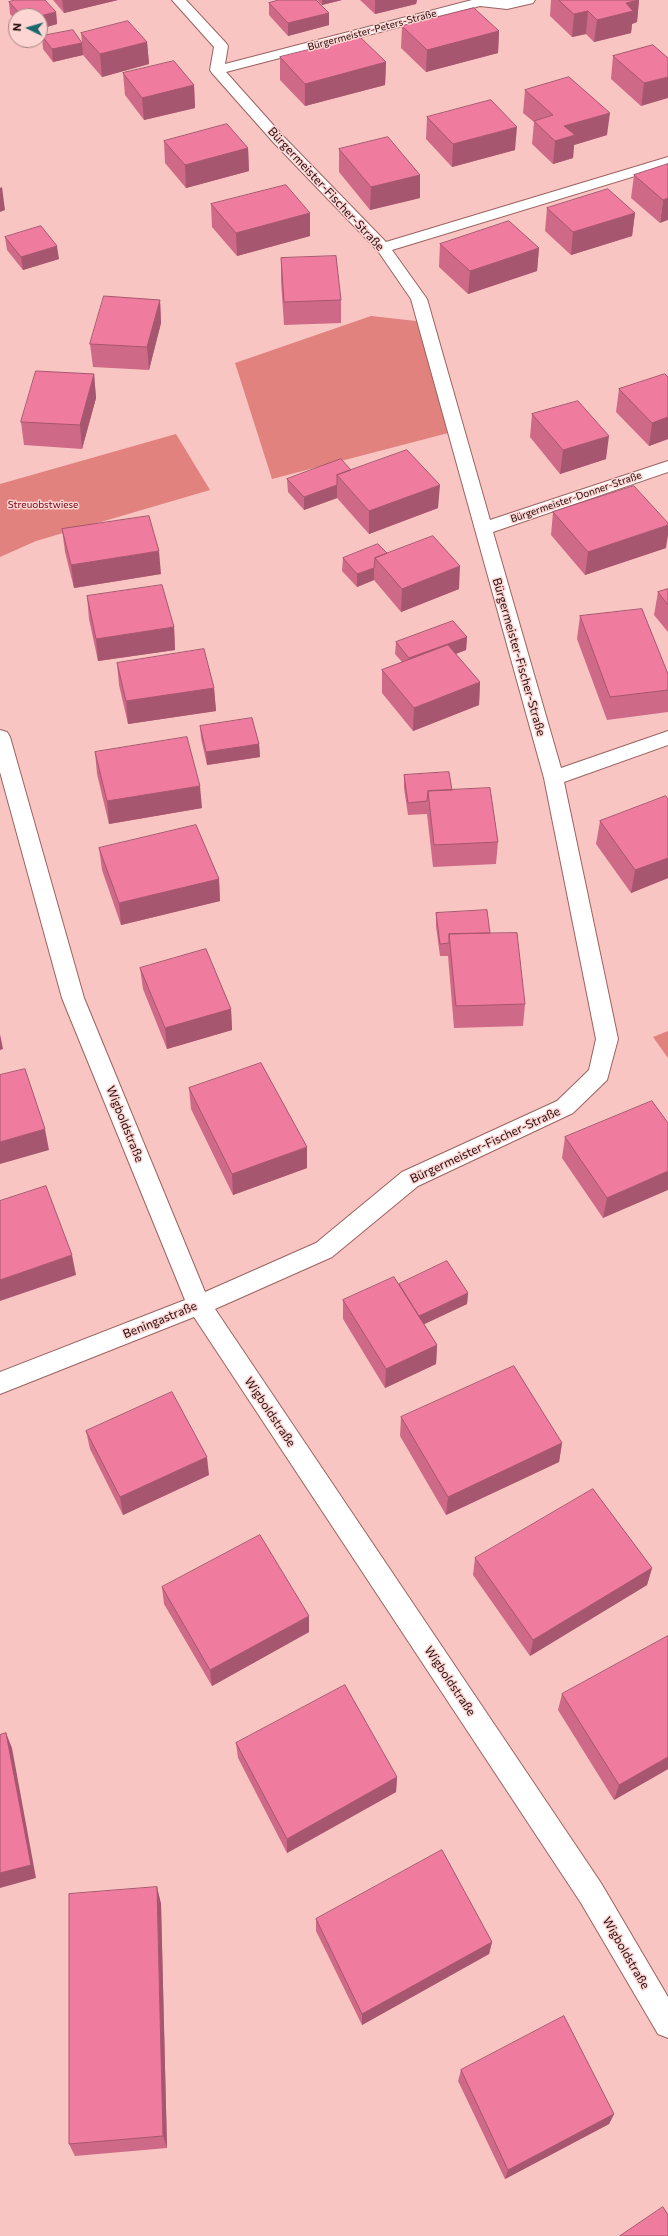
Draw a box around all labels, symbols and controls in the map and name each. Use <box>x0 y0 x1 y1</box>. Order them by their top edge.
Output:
street label: Bürgermeister-Peters-Straße <box>306 7 438 53</box>
north arrow <box>8 8 48 48</box>
text: N <box>10 22 23 32</box>
street label: Bürgermeister-Fischer-Straße <box>265 124 387 254</box>
street label: Bürgermeister-Donner-Straße <box>509 469 643 525</box>
park label: Streuobstwiese <box>8 499 78 511</box>
street label: Bürgermeister-Fischer-Straße <box>489 576 549 738</box>
street label: Wigboldstraße <box>103 1084 147 1164</box>
street label: Bürgermeister-Fischer-Straße <box>408 1104 562 1186</box>
street label: Beningastraße <box>121 1299 199 1341</box>
street label: Wigboldstraße <box>241 1374 299 1450</box>
street label: Wigboldstraße <box>421 1643 479 1719</box>
street label: Wigboldstraße <box>600 1914 652 1992</box>

